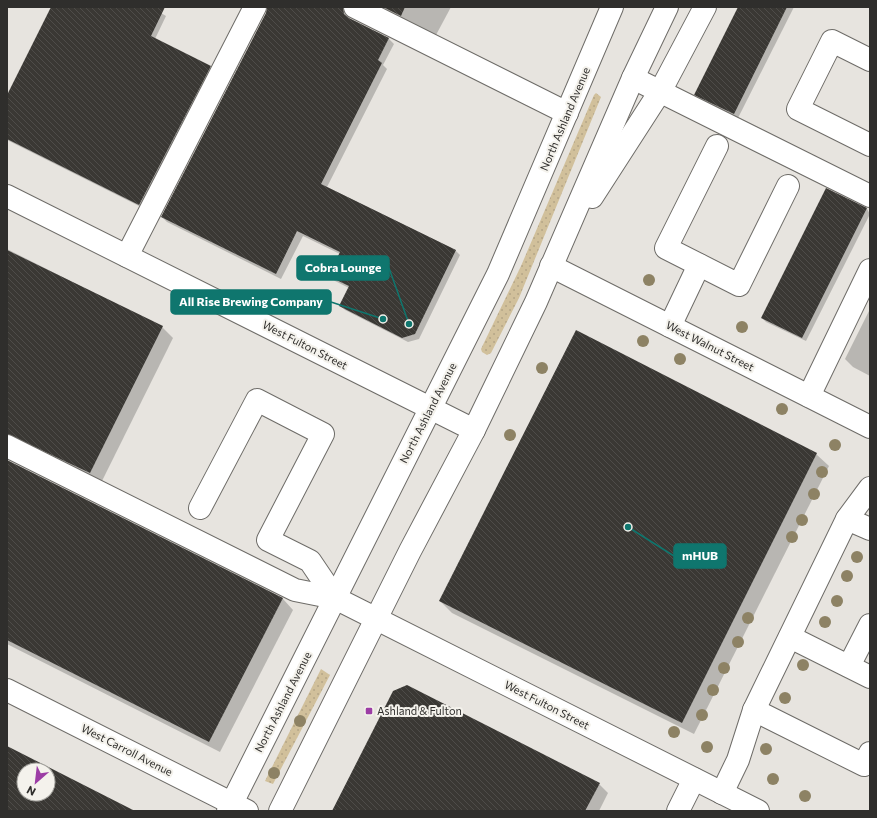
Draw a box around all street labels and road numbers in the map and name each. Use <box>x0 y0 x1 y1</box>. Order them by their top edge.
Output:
street label: North Ashland Avenue <box>537 65 592 172</box>
street label: West Fulton Street <box>261 318 350 372</box>
street label: West Walnut Street <box>664 318 757 374</box>
street label: North Ashland Avenue <box>397 360 459 465</box>
street label: North Ashland Avenue <box>252 649 314 754</box>
street label: West Fulton Street <box>503 678 592 732</box>
street label: West Carroll Avenue <box>79 721 175 778</box>

